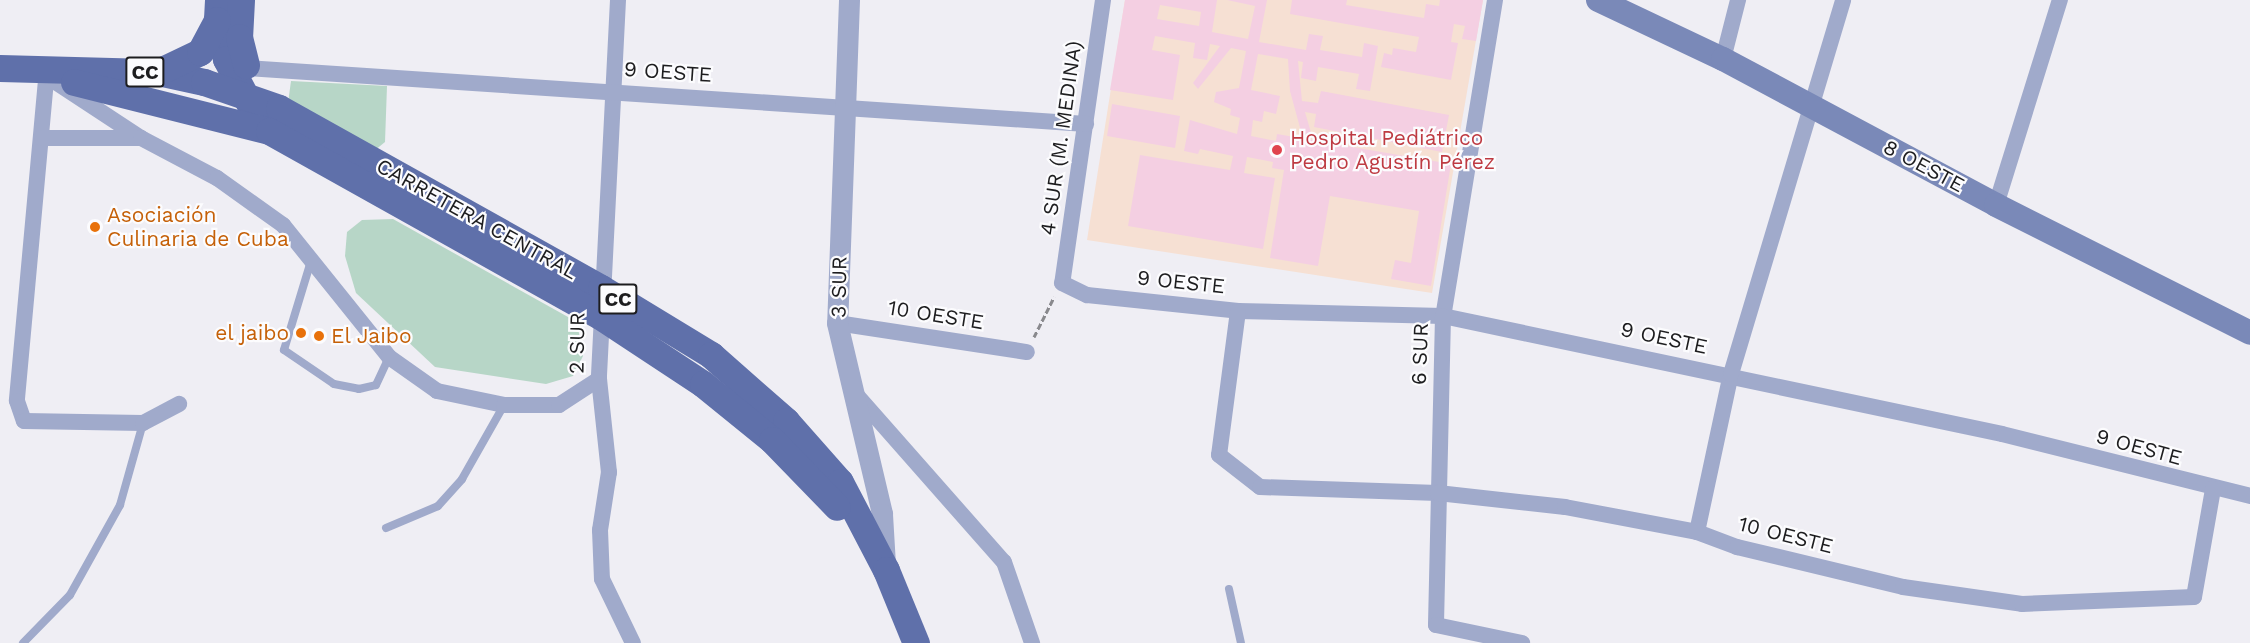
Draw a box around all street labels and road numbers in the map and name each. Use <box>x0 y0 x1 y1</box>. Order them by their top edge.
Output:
street label: 4 SUR (M. MEDINA) <box>1035 39 1087 237</box>
road number: CC <box>124 55 166 89</box>
street label: 9 OESTE <box>623 56 713 88</box>
street label: 8 OESTE <box>1879 134 1969 198</box>
street label: CARRETERA CENTRAL <box>372 153 582 285</box>
street label: 3 SUR <box>826 256 852 318</box>
street label: 9 OESTE <box>1136 265 1226 299</box>
road number: CC <box>597 282 639 316</box>
street label: 10 OESTE <box>886 295 986 335</box>
street label: 2 SUR <box>564 312 590 374</box>
street label: 9 OESTE <box>1618 317 1710 359</box>
street label: 6 SUR <box>1406 322 1434 386</box>
street label: 9 OESTE <box>2093 423 2185 471</box>
street label: 10 OESTE <box>1736 511 1836 559</box>

